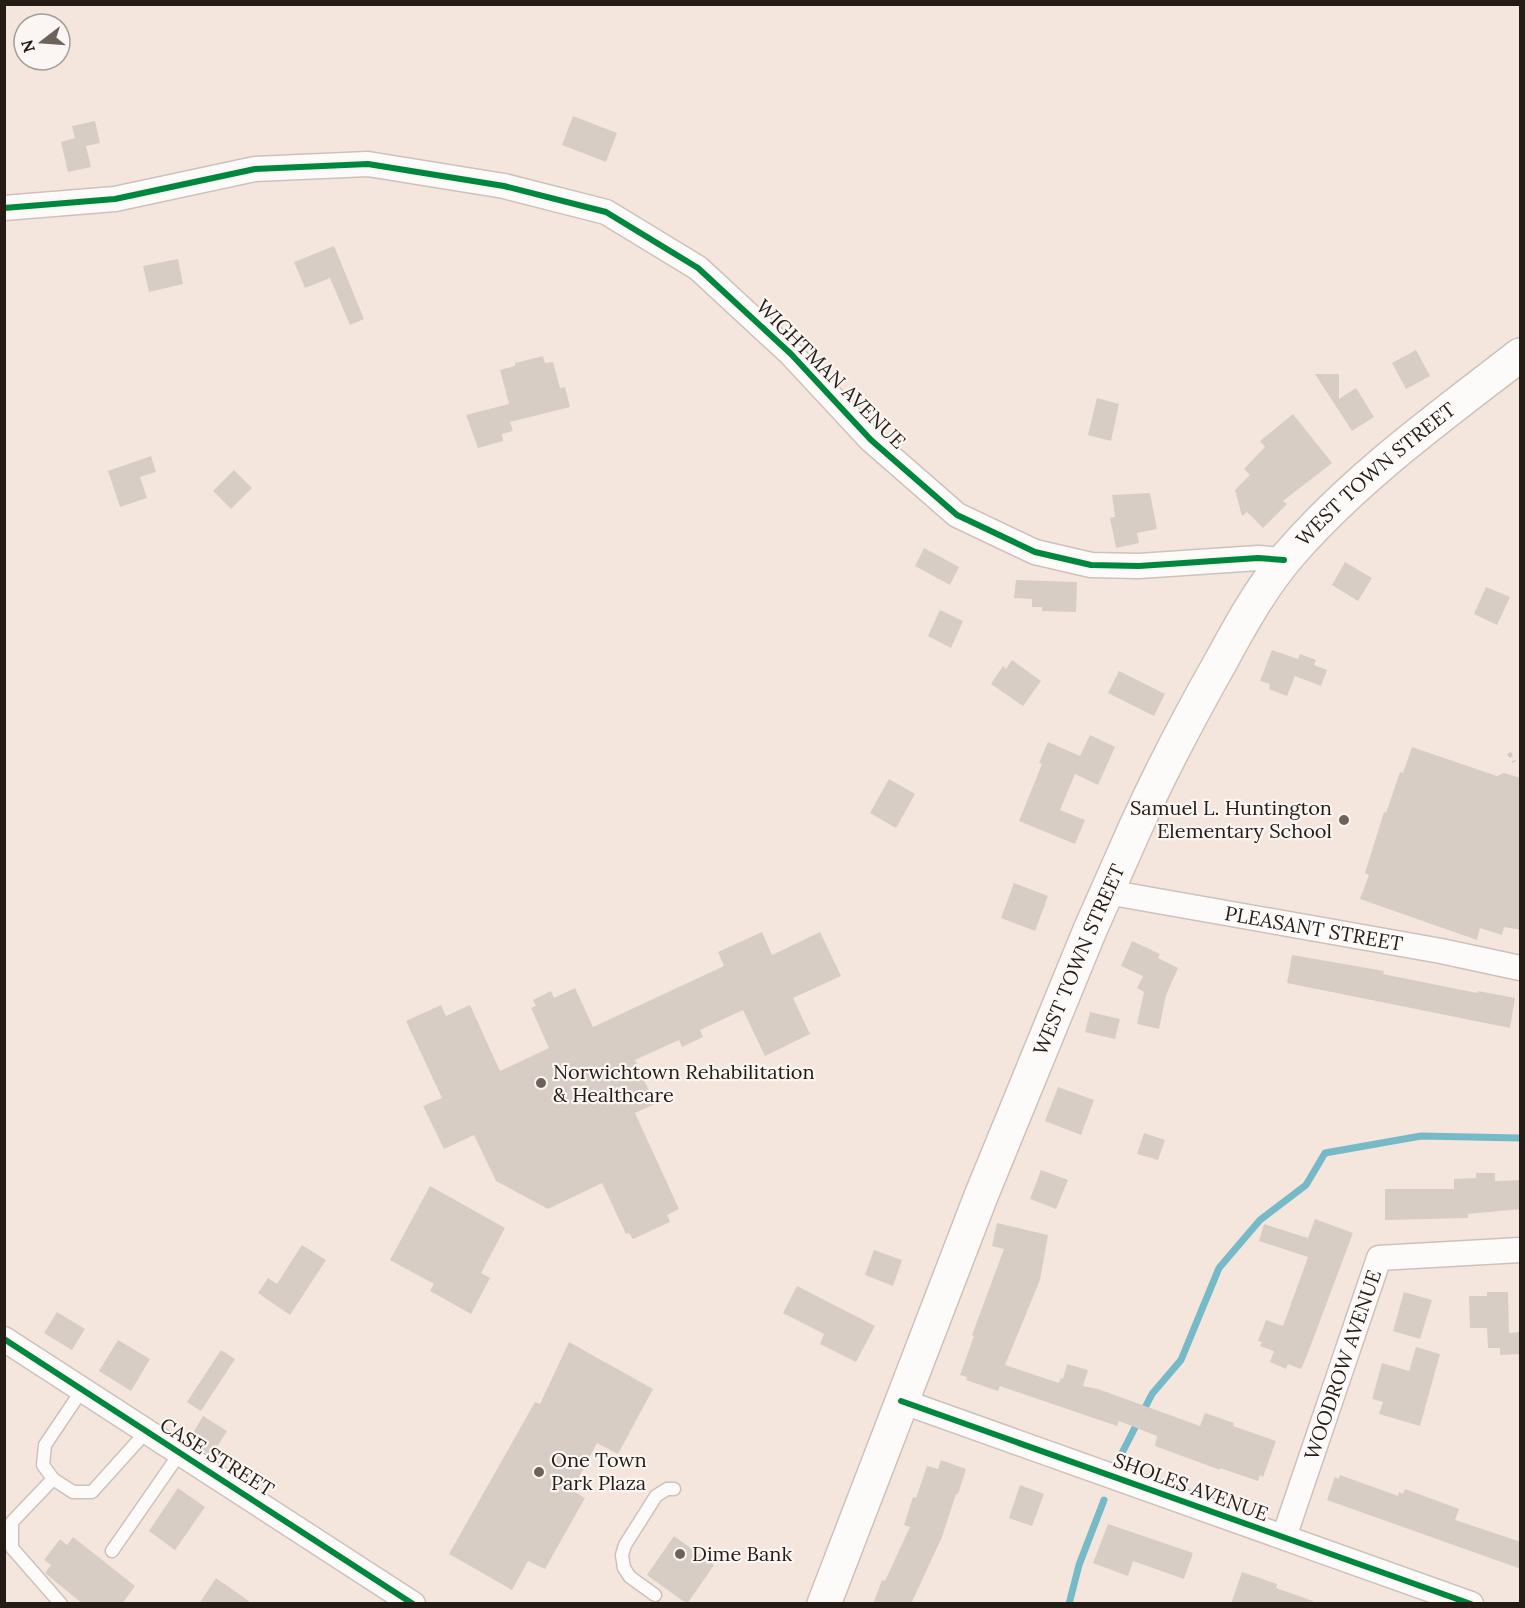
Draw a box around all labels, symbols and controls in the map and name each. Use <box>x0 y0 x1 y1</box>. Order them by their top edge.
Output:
north arrow <box>12 12 72 72</box>
text: N <box>16 38 39 55</box>
street label: WIGHTMAN AVENUE <box>751 294 911 454</box>
street label: WEST TOWN STREET <box>1290 396 1460 551</box>
place label: Samuel L. Huntington Elementary School <box>1130 795 1332 843</box>
marker: Samuel L. Huntington Elementary School <box>1337 813 1351 827</box>
street label: WEST TOWN STREET <box>1027 860 1130 1059</box>
street label: PLEASANT STREET <box>1223 900 1405 956</box>
place label: Norwichtown Rehabilitation & Healthcare <box>553 1059 815 1107</box>
marker: Norwichtown Rehabilitation & Healthcare <box>534 1076 548 1090</box>
street label: WOODROW AVENUE <box>1298 1266 1386 1463</box>
street label: CASE STREET <box>156 1412 279 1502</box>
place label: One Town Park Plaza <box>551 1447 647 1495</box>
street label: SHOLES AVENUE <box>1110 1447 1272 1526</box>
marker: One Town Park Plaza <box>532 1465 546 1479</box>
place label: Dime Bank <box>692 1541 792 1566</box>
marker: Dime Bank <box>673 1547 687 1561</box>

